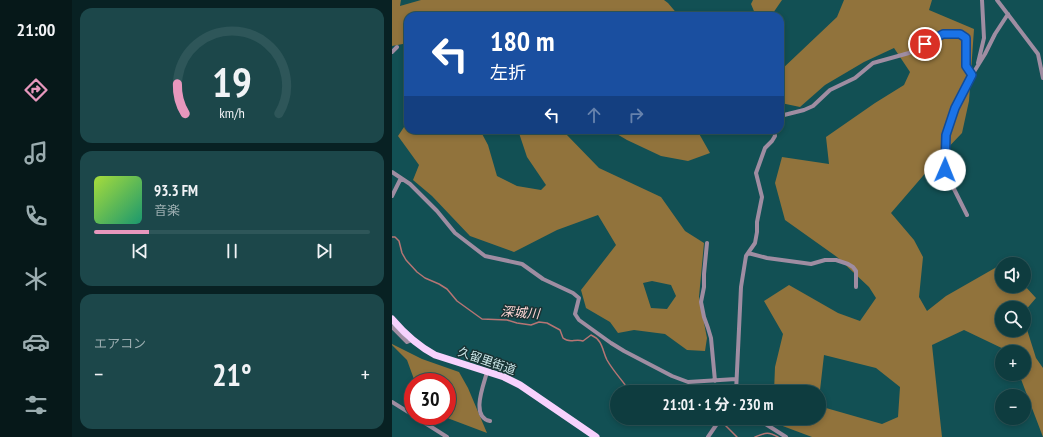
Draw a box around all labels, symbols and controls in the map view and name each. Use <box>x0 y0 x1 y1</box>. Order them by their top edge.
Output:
text: 21:00 <box>17 18 55 41</box>
text: 180 m <box>490 22 554 59</box>
pin <box>908 27 942 61</box>
icon: left <box>424 28 476 80</box>
icon: arrive <box>914 33 936 55</box>
text: 19 <box>212 54 252 107</box>
text: 左折 <box>490 61 526 84</box>
icon: directions <box>22 76 50 104</box>
text: km/h <box>219 102 245 121</box>
icon: left <box>541 104 563 126</box>
icon: ahead <box>583 104 605 126</box>
icon: right <box>625 104 647 126</box>
icon: music <box>22 139 50 167</box>
position arrow <box>924 149 966 191</box>
text: 93.3 FM <box>154 181 198 200</box>
icon: phone <box>22 202 50 230</box>
text: 音楽 <box>154 202 180 219</box>
icon: previous <box>129 240 151 262</box>
icon: pause <box>221 240 243 262</box>
icon: next <box>313 240 335 262</box>
map controls <box>995 257 1031 425</box>
button: sound <box>995 257 1031 293</box>
icon: climate <box>22 265 50 293</box>
button: search <box>995 301 1031 337</box>
water label: 深城川 <box>500 303 542 322</box>
icon: car <box>22 328 50 356</box>
text: エアコン <box>94 335 146 352</box>
street label: 久留里街道 <box>456 344 518 377</box>
button: + <box>995 345 1031 381</box>
text: 21° <box>212 355 252 394</box>
text: − <box>94 360 103 388</box>
text: + <box>361 360 370 388</box>
speed limit sign: 30 <box>404 373 456 425</box>
button: − <box>995 389 1031 425</box>
icon: filters <box>22 391 50 419</box>
text: 21:01 · 1 分 · 230 m <box>663 395 773 414</box>

